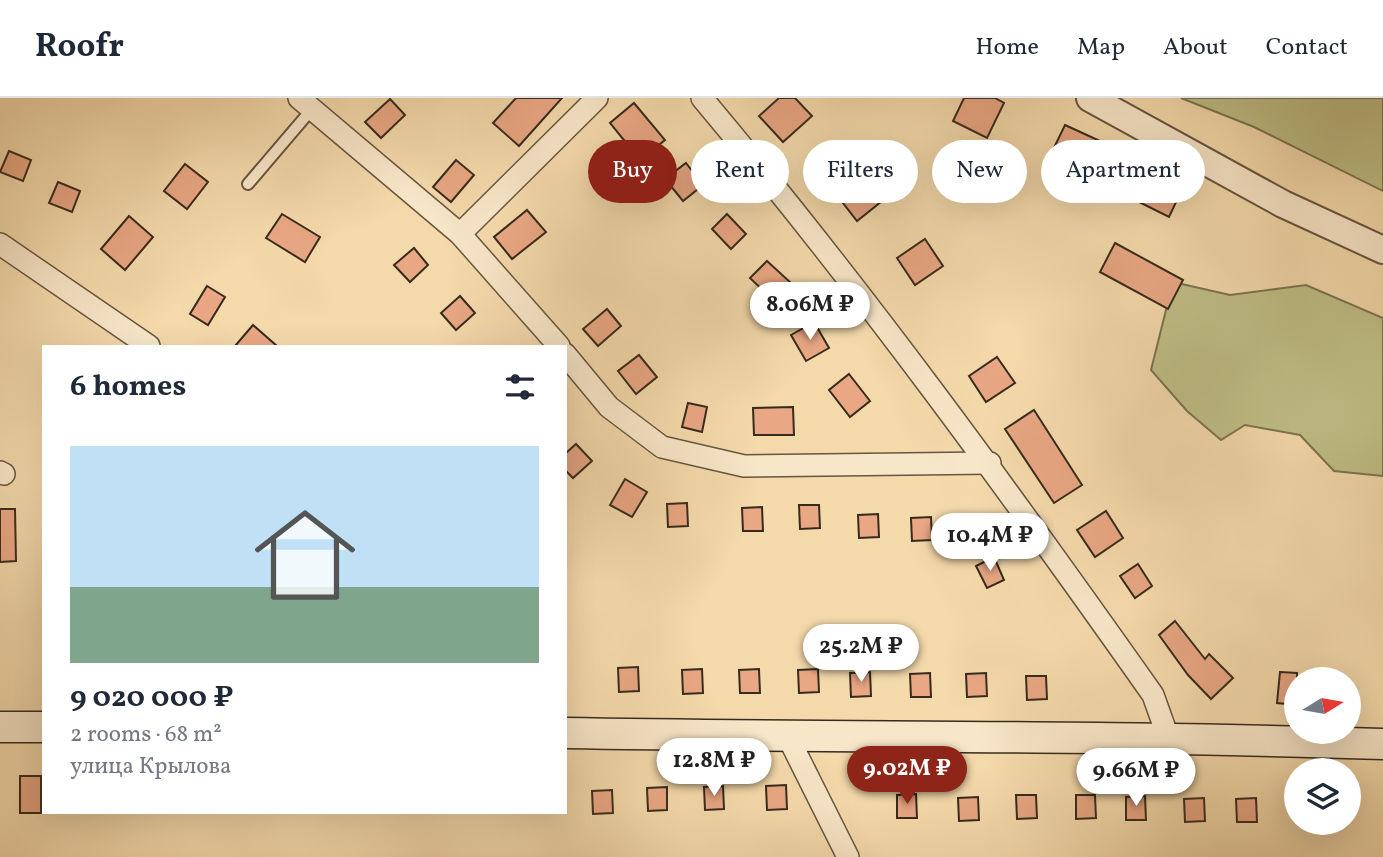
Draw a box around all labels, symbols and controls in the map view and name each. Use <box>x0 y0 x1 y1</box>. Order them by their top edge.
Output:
text: Roofr <box>35 25 124 71</box>
text: Home <box>975 31 1039 65</box>
text: Map <box>1077 31 1125 65</box>
text: About <box>1163 31 1228 65</box>
text: Contact <box>1266 31 1348 65</box>
chip: Buy <box>588 140 677 203</box>
chip: Rent <box>691 140 789 203</box>
chip: Filters <box>803 140 918 203</box>
chip: New <box>932 140 1027 203</box>
chip: Apartment <box>1041 140 1205 203</box>
pin: 8.06M ₽ <box>745 282 875 342</box>
text: 8.06M ₽ <box>766 289 854 321</box>
text: 6 homes <box>70 366 186 408</box>
icon: filters <box>501 368 539 406</box>
icon: home <box>242 492 368 618</box>
pin: 10.4M ₽ <box>925 514 1055 573</box>
text: 10.4M ₽ <box>947 520 1033 552</box>
pin: 25.2M ₽ <box>796 624 926 684</box>
text: 25.2M ₽ <box>819 631 903 663</box>
north arrow <box>1284 667 1362 744</box>
map controls <box>1284 667 1361 835</box>
text: 9 020 000 ₽ <box>70 677 234 719</box>
text: 2 rooms · 68 m² <box>70 719 222 751</box>
pin: 12.8M ₽ <box>649 738 779 798</box>
text: 12.8M ₽ <box>673 745 755 777</box>
pin: 9.02M ₽ <box>842 746 972 806</box>
pin: 9.66M ₽ <box>1071 748 1201 808</box>
text: улица Крылова <box>70 751 232 783</box>
text: 9.02M ₽ <box>863 753 951 785</box>
text: 9.66M ₽ <box>1092 755 1180 787</box>
button: layers <box>1284 758 1361 835</box>

